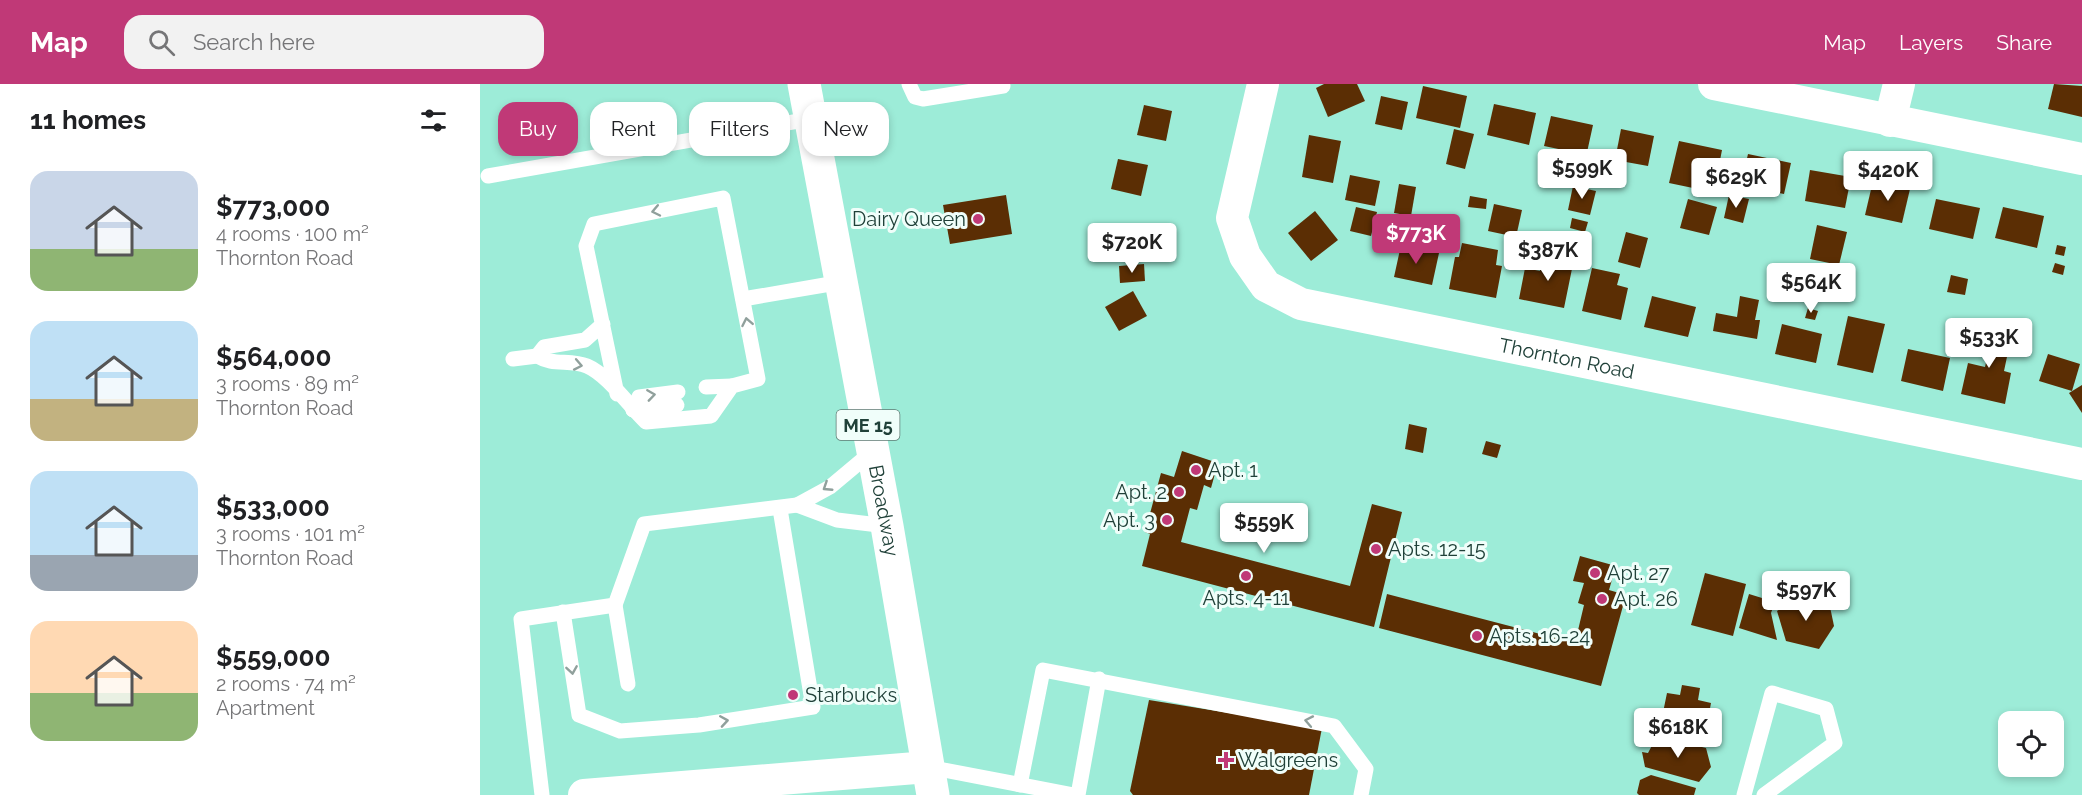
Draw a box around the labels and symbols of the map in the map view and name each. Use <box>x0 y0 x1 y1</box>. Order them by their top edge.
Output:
pin: $599K <box>1540 149 1624 200</box>
pin: $420K <box>1846 151 1930 202</box>
pin: $629K <box>1694 158 1778 209</box>
one-way arrow <box>651 204 661 217</box>
place label: Dairy Queen <box>852 207 966 231</box>
marker: Dairy Queen <box>971 212 985 226</box>
pin: $773K <box>1374 214 1458 265</box>
pin: $720K <box>1090 223 1174 274</box>
pin: $387K <box>1506 231 1590 282</box>
pin: $564K <box>1769 263 1853 314</box>
one-way arrow <box>741 317 754 327</box>
pin: $533K <box>1947 318 2031 369</box>
street label: Thornton Road <box>1497 333 1637 384</box>
one-way arrow <box>573 358 583 371</box>
one-way arrow <box>647 390 656 402</box>
road number: ME 15 <box>836 410 900 440</box>
place label: Apt. 1 <box>1208 458 1258 482</box>
street label: Broadway <box>864 463 904 558</box>
marker: Apt. 1 <box>1189 463 1203 477</box>
one-way arrow <box>823 480 833 492</box>
place label: Apt. 2 <box>1115 480 1167 504</box>
marker: Apt. 2 <box>1172 485 1186 499</box>
pin: $559K <box>1222 503 1306 554</box>
place label: Apt. 3 <box>1103 508 1155 532</box>
marker: Apt. 3 <box>1160 513 1174 527</box>
place label: Apts. 12-15 <box>1388 537 1486 561</box>
marker: Apts. 12-15 <box>1369 542 1383 556</box>
place label: Apt. 27 <box>1607 561 1670 585</box>
marker: Apt. 27 <box>1588 566 1602 580</box>
marker: Apts. 4-11 <box>1239 569 1253 583</box>
pin: $597K <box>1764 571 1848 622</box>
place label: Apts. 4-11 <box>1202 586 1290 610</box>
place label: Apt. 26 <box>1614 587 1678 611</box>
marker: Apt. 26 <box>1595 592 1609 606</box>
place label: Apts. 16-24 <box>1489 624 1590 648</box>
marker: Apts. 16-24 <box>1470 629 1484 643</box>
one-way arrow <box>565 665 577 675</box>
place label: Starbucks <box>805 683 897 707</box>
marker: Starbucks <box>786 688 800 702</box>
pin: $618K <box>1636 708 1720 759</box>
one-way arrow <box>1304 715 1314 728</box>
one-way arrow <box>719 716 729 728</box>
place label: Walgreens <box>1238 748 1338 772</box>
marker: Walgreens <box>1219 753 1233 767</box>

